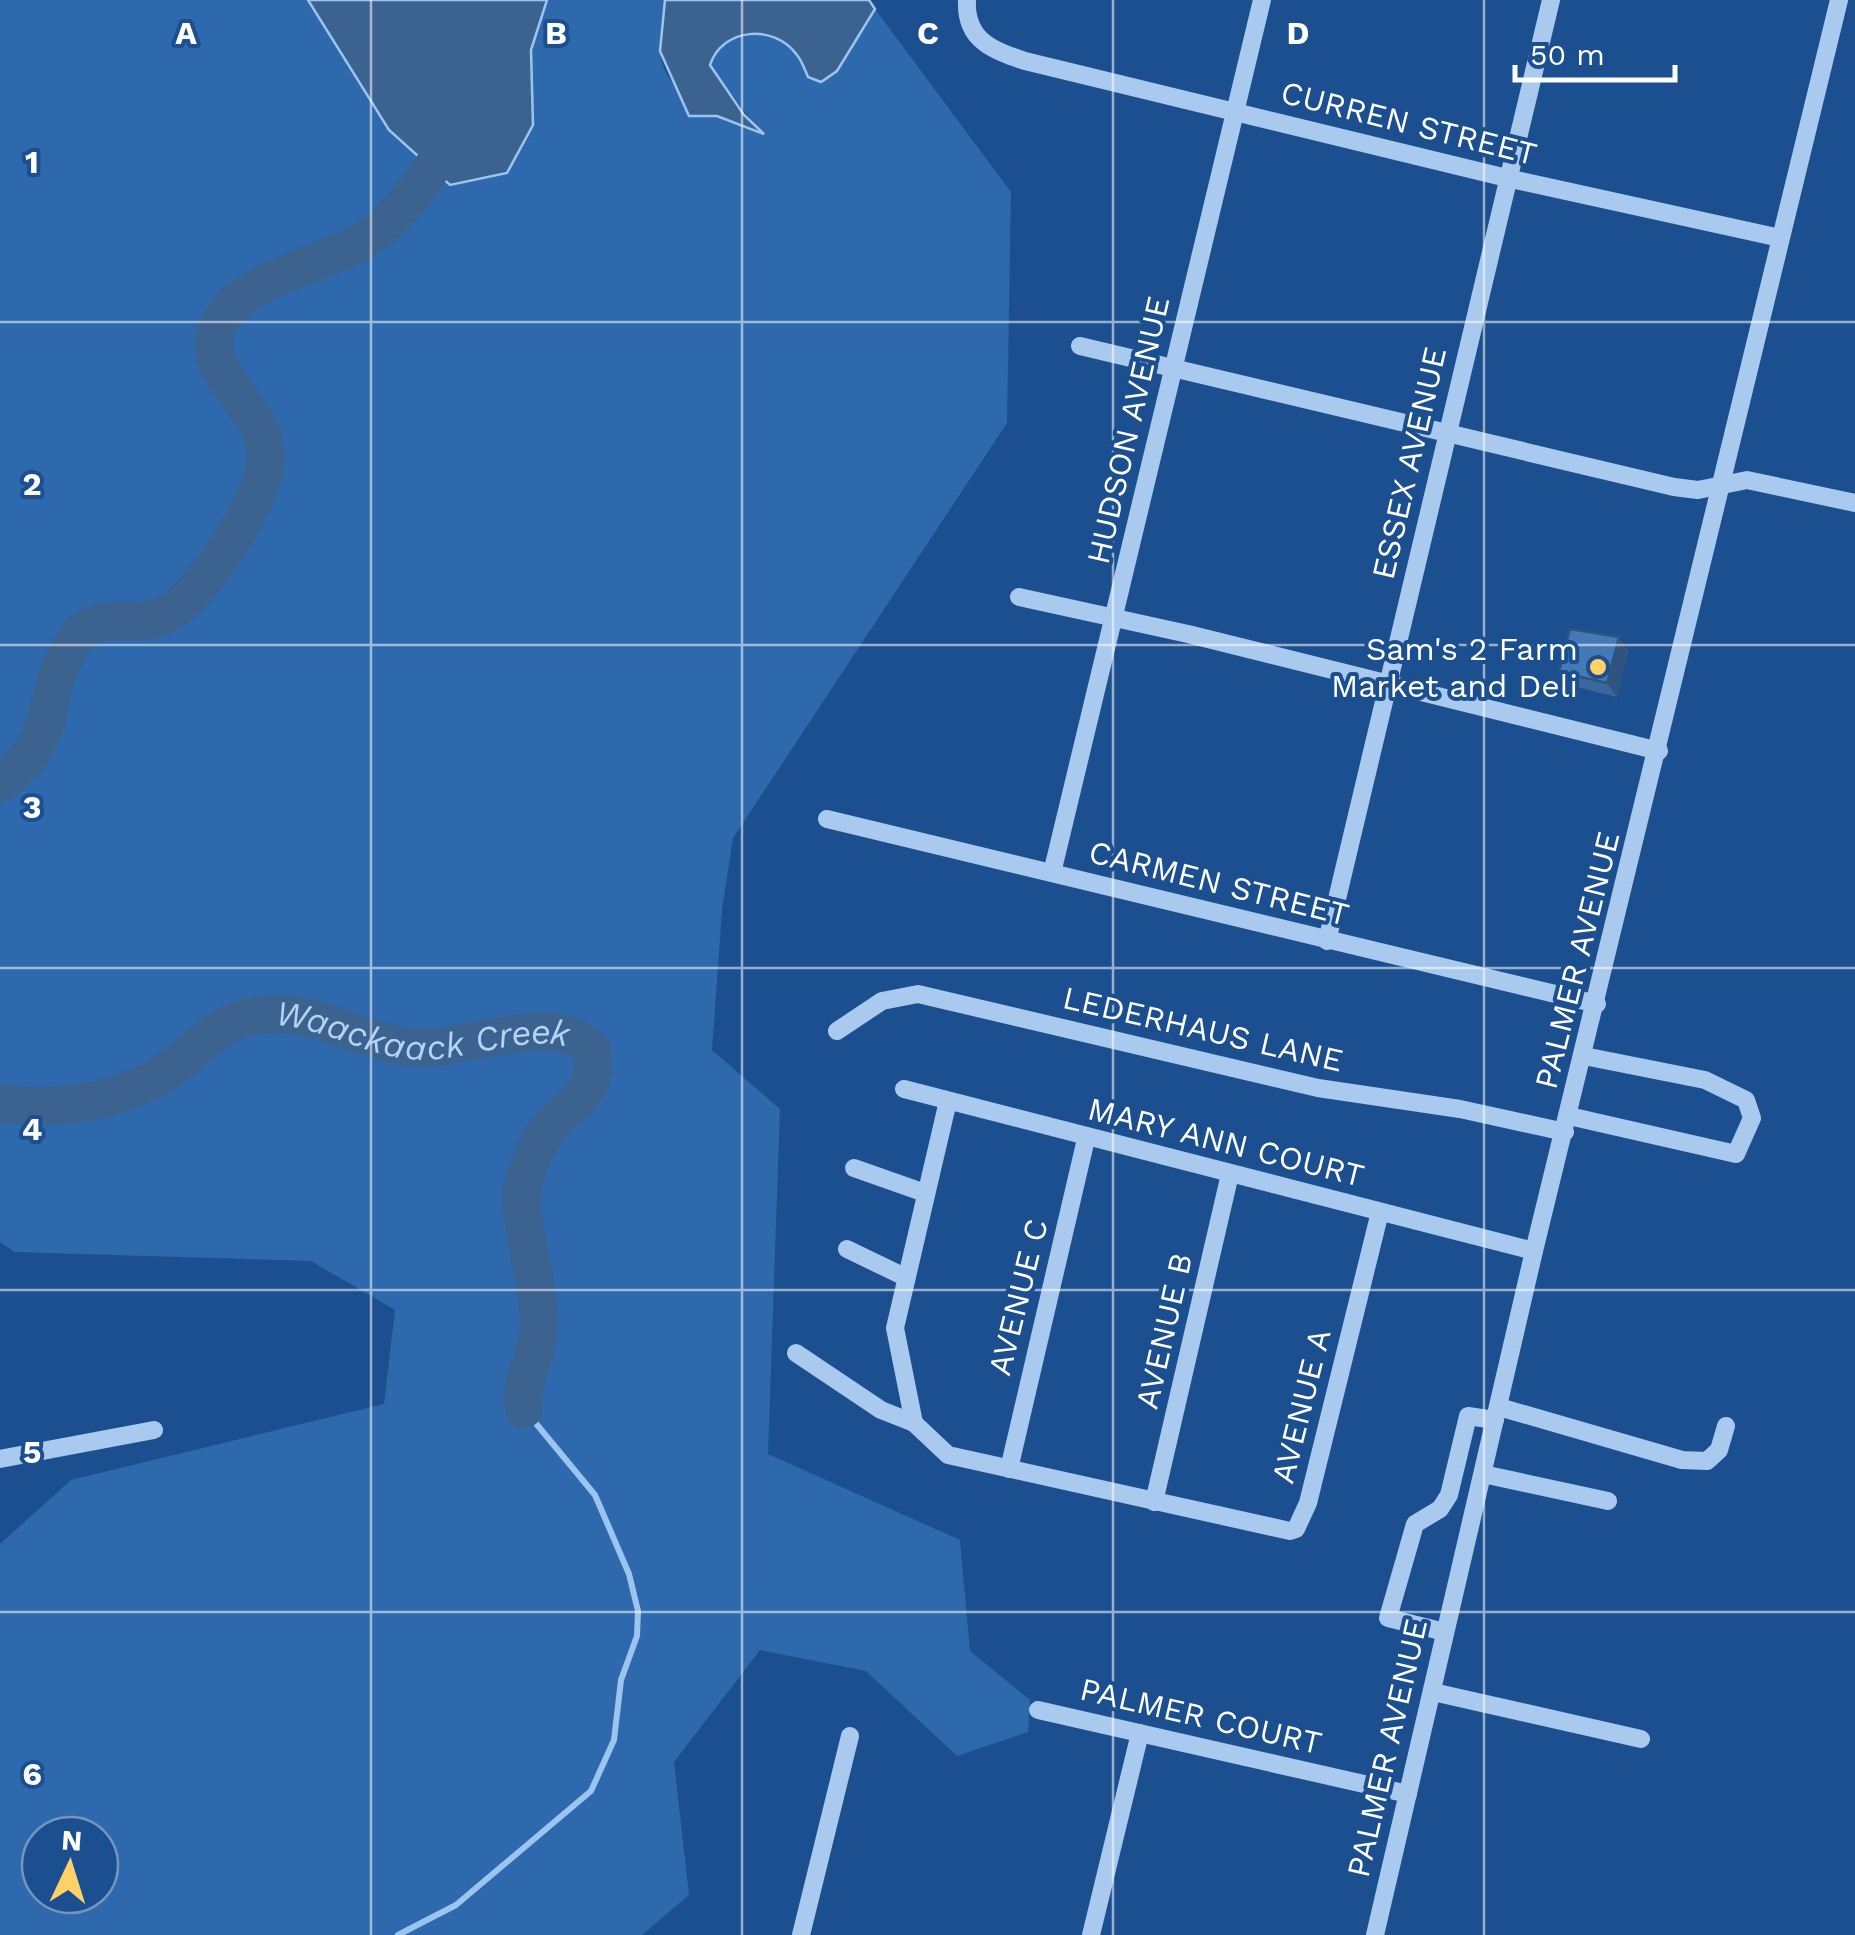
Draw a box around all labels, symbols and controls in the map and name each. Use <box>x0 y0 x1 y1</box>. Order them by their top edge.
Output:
text: A <box>175 14 197 52</box>
text: B <box>545 14 567 52</box>
text: C <box>917 14 939 52</box>
text: D <box>1287 14 1309 52</box>
scale bar <box>1515 20 1675 82</box>
text: 50 m <box>1530 37 1605 72</box>
street label: CURREN STREET <box>1277 73 1541 173</box>
text: 1 <box>25 143 39 181</box>
street label: HUDSON AVENUE <box>1079 292 1177 568</box>
street label: ESSEX AVENUE <box>1364 343 1454 583</box>
text: 2 <box>22 465 42 503</box>
place label: Sam's 2 Farm Market and Deli <box>1331 630 1578 705</box>
marker: Sam's 2 Farm Market and Deli <box>1587 656 1609 678</box>
text: 3 <box>23 788 41 826</box>
street label: PALMER AVENUE <box>1527 827 1627 1093</box>
street label: CARMEN STREET <box>1085 832 1353 934</box>
street label: LEDERHAUS LANE <box>1059 978 1347 1080</box>
water label: Waackaack Creek <box>273 992 574 1069</box>
street label: MARY ANN COURT <box>1084 1089 1368 1195</box>
text: 4 <box>22 1110 42 1148</box>
street label: AVENUE C <box>980 1215 1056 1379</box>
street label: AVENUE B <box>1128 1249 1200 1413</box>
street label: AVENUE A <box>1263 1325 1339 1487</box>
text: 5 <box>23 1433 41 1471</box>
street label: PALMER AVENUE <box>1339 1615 1435 1881</box>
street label: PALMER COURT <box>1077 1670 1325 1762</box>
text: 6 <box>22 1755 42 1793</box>
north arrow <box>20 1815 120 1915</box>
text: N <box>60 1823 83 1858</box>

